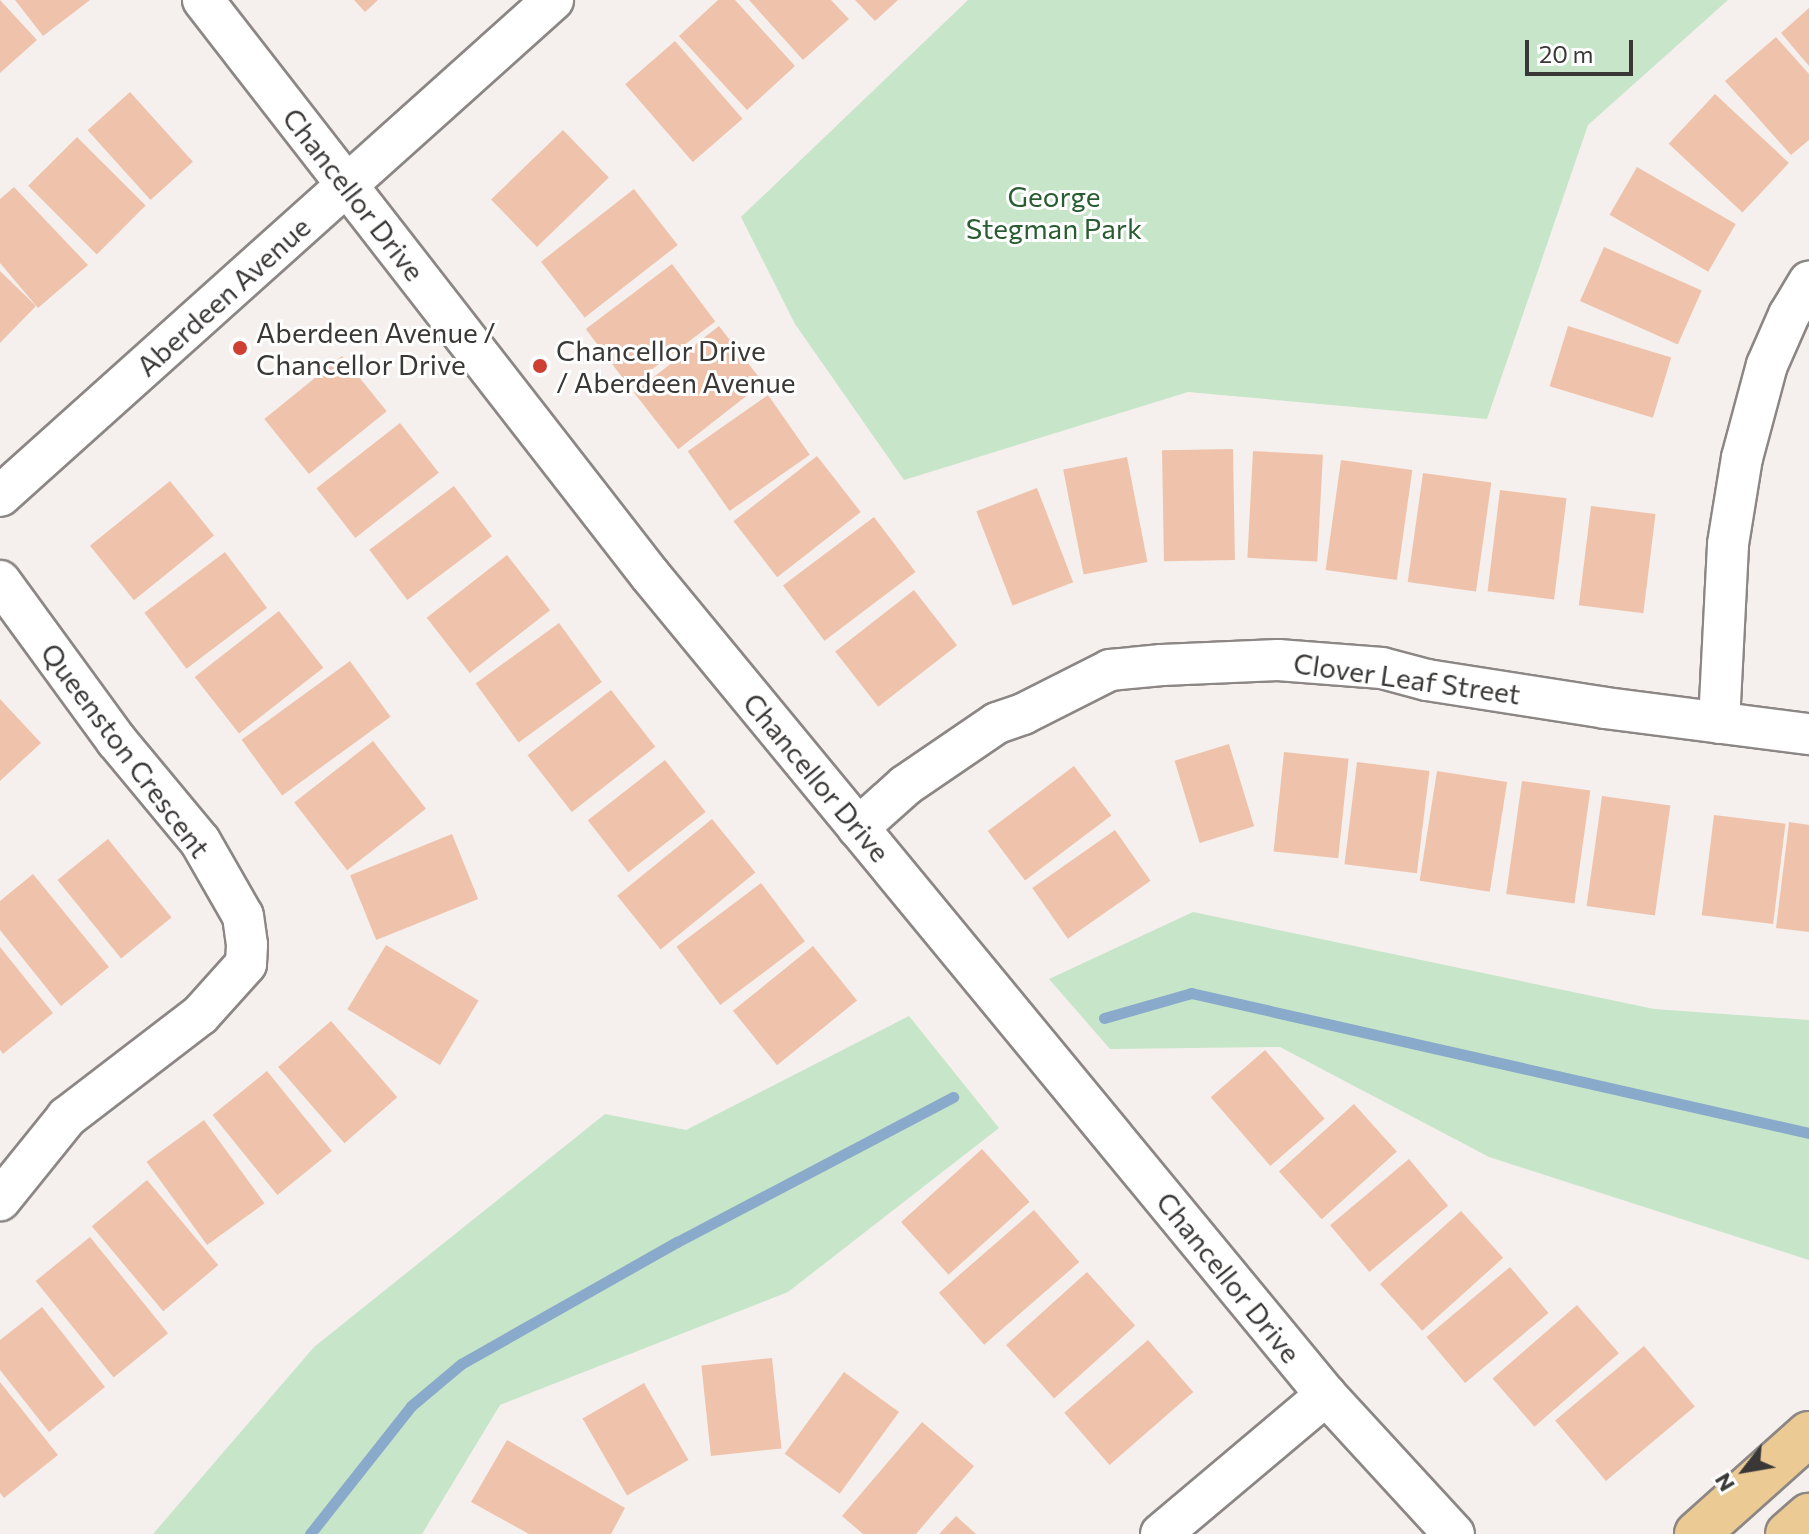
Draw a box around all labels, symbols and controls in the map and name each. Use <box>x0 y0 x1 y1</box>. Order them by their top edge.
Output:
scale bar <box>1529 24 1637 74</box>
text: 20 m <box>1539 39 1593 68</box>
street label: Chancellor Drive <box>276 101 432 287</box>
park label: George Stegman Park <box>966 179 1142 245</box>
street label: Aberdeen Avenue <box>129 209 317 383</box>
place label: Aberdeen Avenue / Chancellor Drive <box>256 315 496 381</box>
place label: Chancellor Drive / Aberdeen Avenue <box>556 333 796 399</box>
marker: Aberdeen Avenue / Chancellor Drive <box>231 339 249 357</box>
marker: Chancellor Drive / Aberdeen Avenue <box>531 357 549 375</box>
street label: Queenston Crescent <box>34 636 218 864</box>
street label: Clover Leaf Street <box>1291 645 1523 711</box>
street label: Chancellor Drive <box>737 686 897 868</box>
street label: Chancellor Drive <box>1150 1185 1308 1369</box>
north arrow <box>1705 1430 1785 1510</box>
text: N <box>1708 1469 1740 1497</box>

